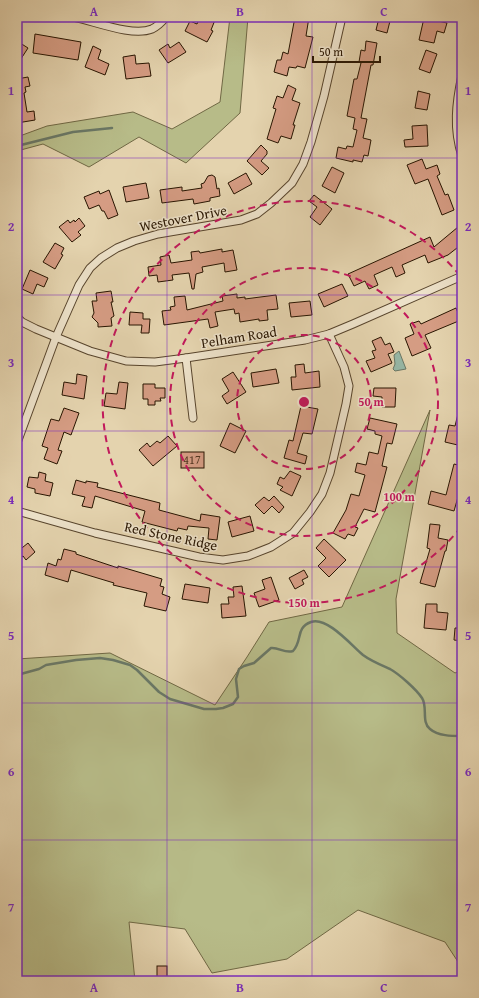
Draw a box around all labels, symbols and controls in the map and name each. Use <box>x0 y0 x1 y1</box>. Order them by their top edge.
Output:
text: A <box>90 2 99 21</box>
text: B <box>236 2 244 21</box>
text: C <box>380 2 388 21</box>
scale bar <box>313 38 380 64</box>
text: 50 m <box>319 43 343 60</box>
text: 1 <box>8 81 14 100</box>
text: 1 <box>465 81 471 100</box>
street label: Westover Drive <box>138 200 229 236</box>
text: 2 <box>8 217 15 236</box>
text: 2 <box>465 217 472 236</box>
street label: Pelham Road <box>200 321 279 353</box>
text: 3 <box>8 353 14 372</box>
text: 3 <box>465 353 471 372</box>
text: 50 m <box>358 393 384 410</box>
centre of rings <box>297 395 311 409</box>
house number: 417 <box>183 451 201 468</box>
text: 100 m <box>383 488 416 505</box>
text: 4 <box>8 490 15 509</box>
text: 4 <box>465 490 472 509</box>
street label: Red Stone Ridge <box>123 516 220 556</box>
text: 150 m <box>288 594 321 611</box>
text: 5 <box>8 626 15 645</box>
text: 5 <box>465 626 472 645</box>
text: 6 <box>8 762 15 781</box>
text: 6 <box>465 762 472 781</box>
text: 7 <box>8 898 15 917</box>
text: 7 <box>465 898 472 917</box>
text: A <box>90 978 99 997</box>
text: B <box>236 978 244 997</box>
text: C <box>380 978 388 997</box>

